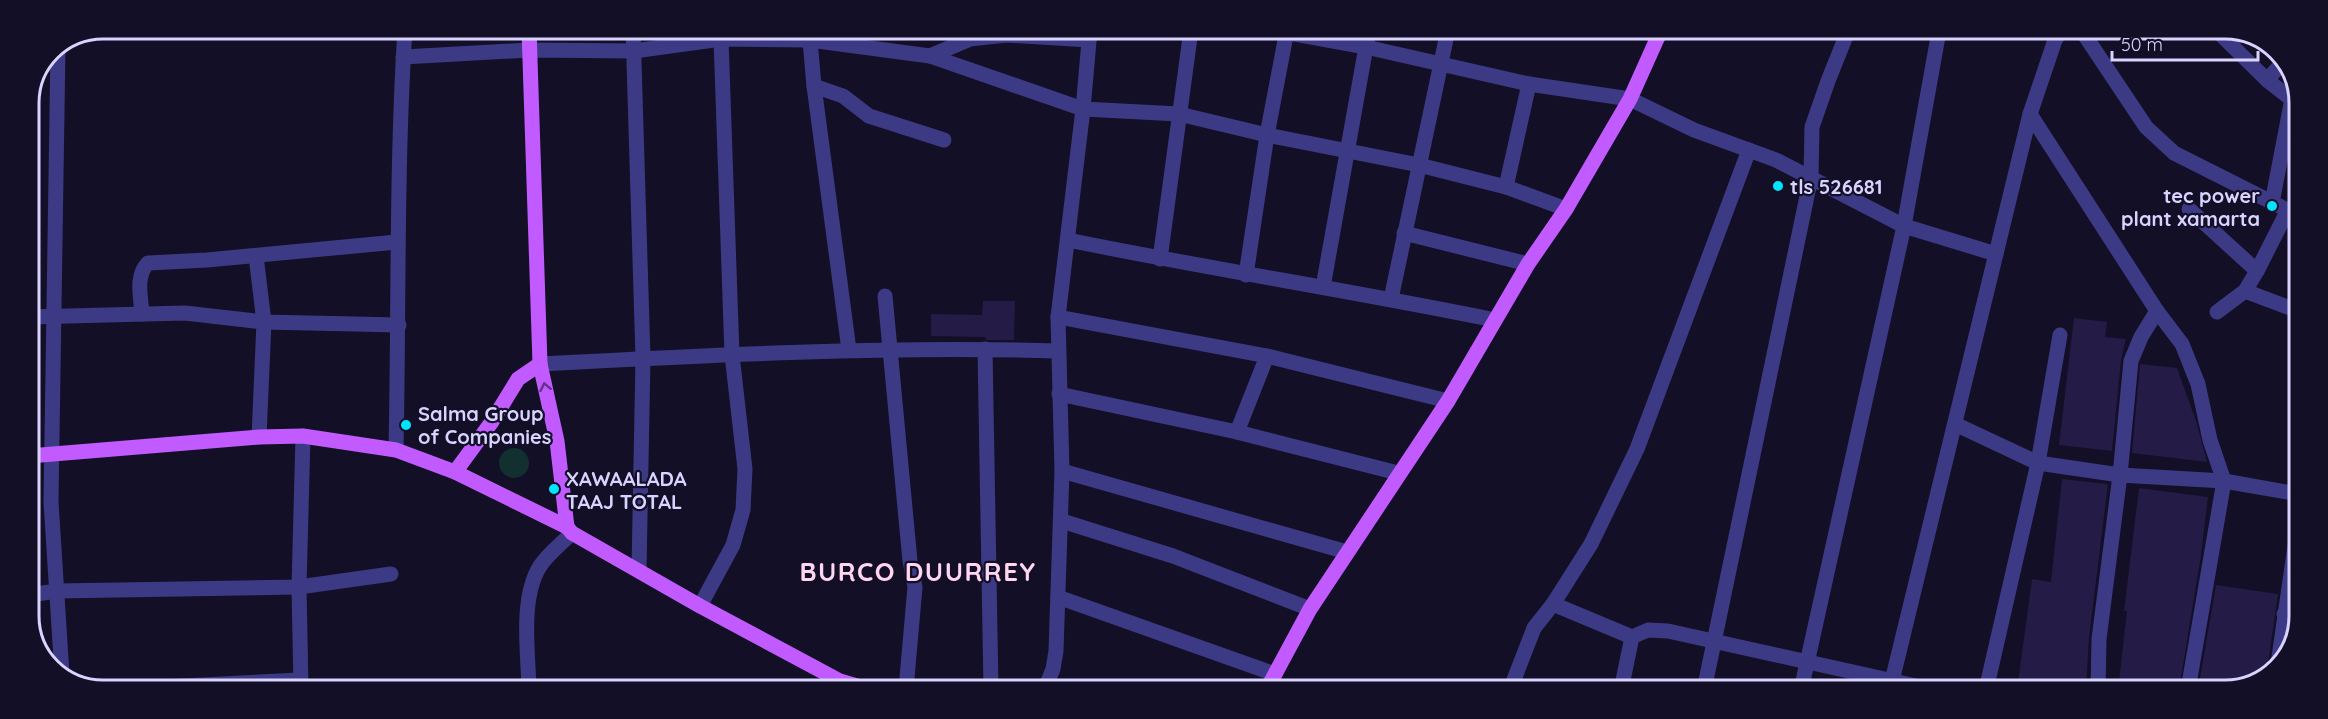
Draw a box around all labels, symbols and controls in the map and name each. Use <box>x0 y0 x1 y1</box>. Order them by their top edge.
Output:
scale bar <box>2112 24 2258 62</box>
text: 50 m <box>2121 33 2163 56</box>
place label: tls 526681 <box>1790 174 1883 199</box>
marker: tls 526681 <box>1771 179 1785 193</box>
place label: tec power plant xamarta <box>2121 183 2260 231</box>
marker: tec power plant xamarta <box>2265 199 2279 213</box>
one-way arrow <box>539 382 552 392</box>
place label: Salma Group of Companies <box>418 401 551 449</box>
marker: Salma Group of Companies <box>399 418 413 432</box>
place label: XAWAALADA TAAJ TOTAL <box>566 466 687 514</box>
marker: XAWAALADA TAAJ TOTAL <box>547 482 561 496</box>
district label: BURCO DUURREY <box>799 555 1037 588</box>

